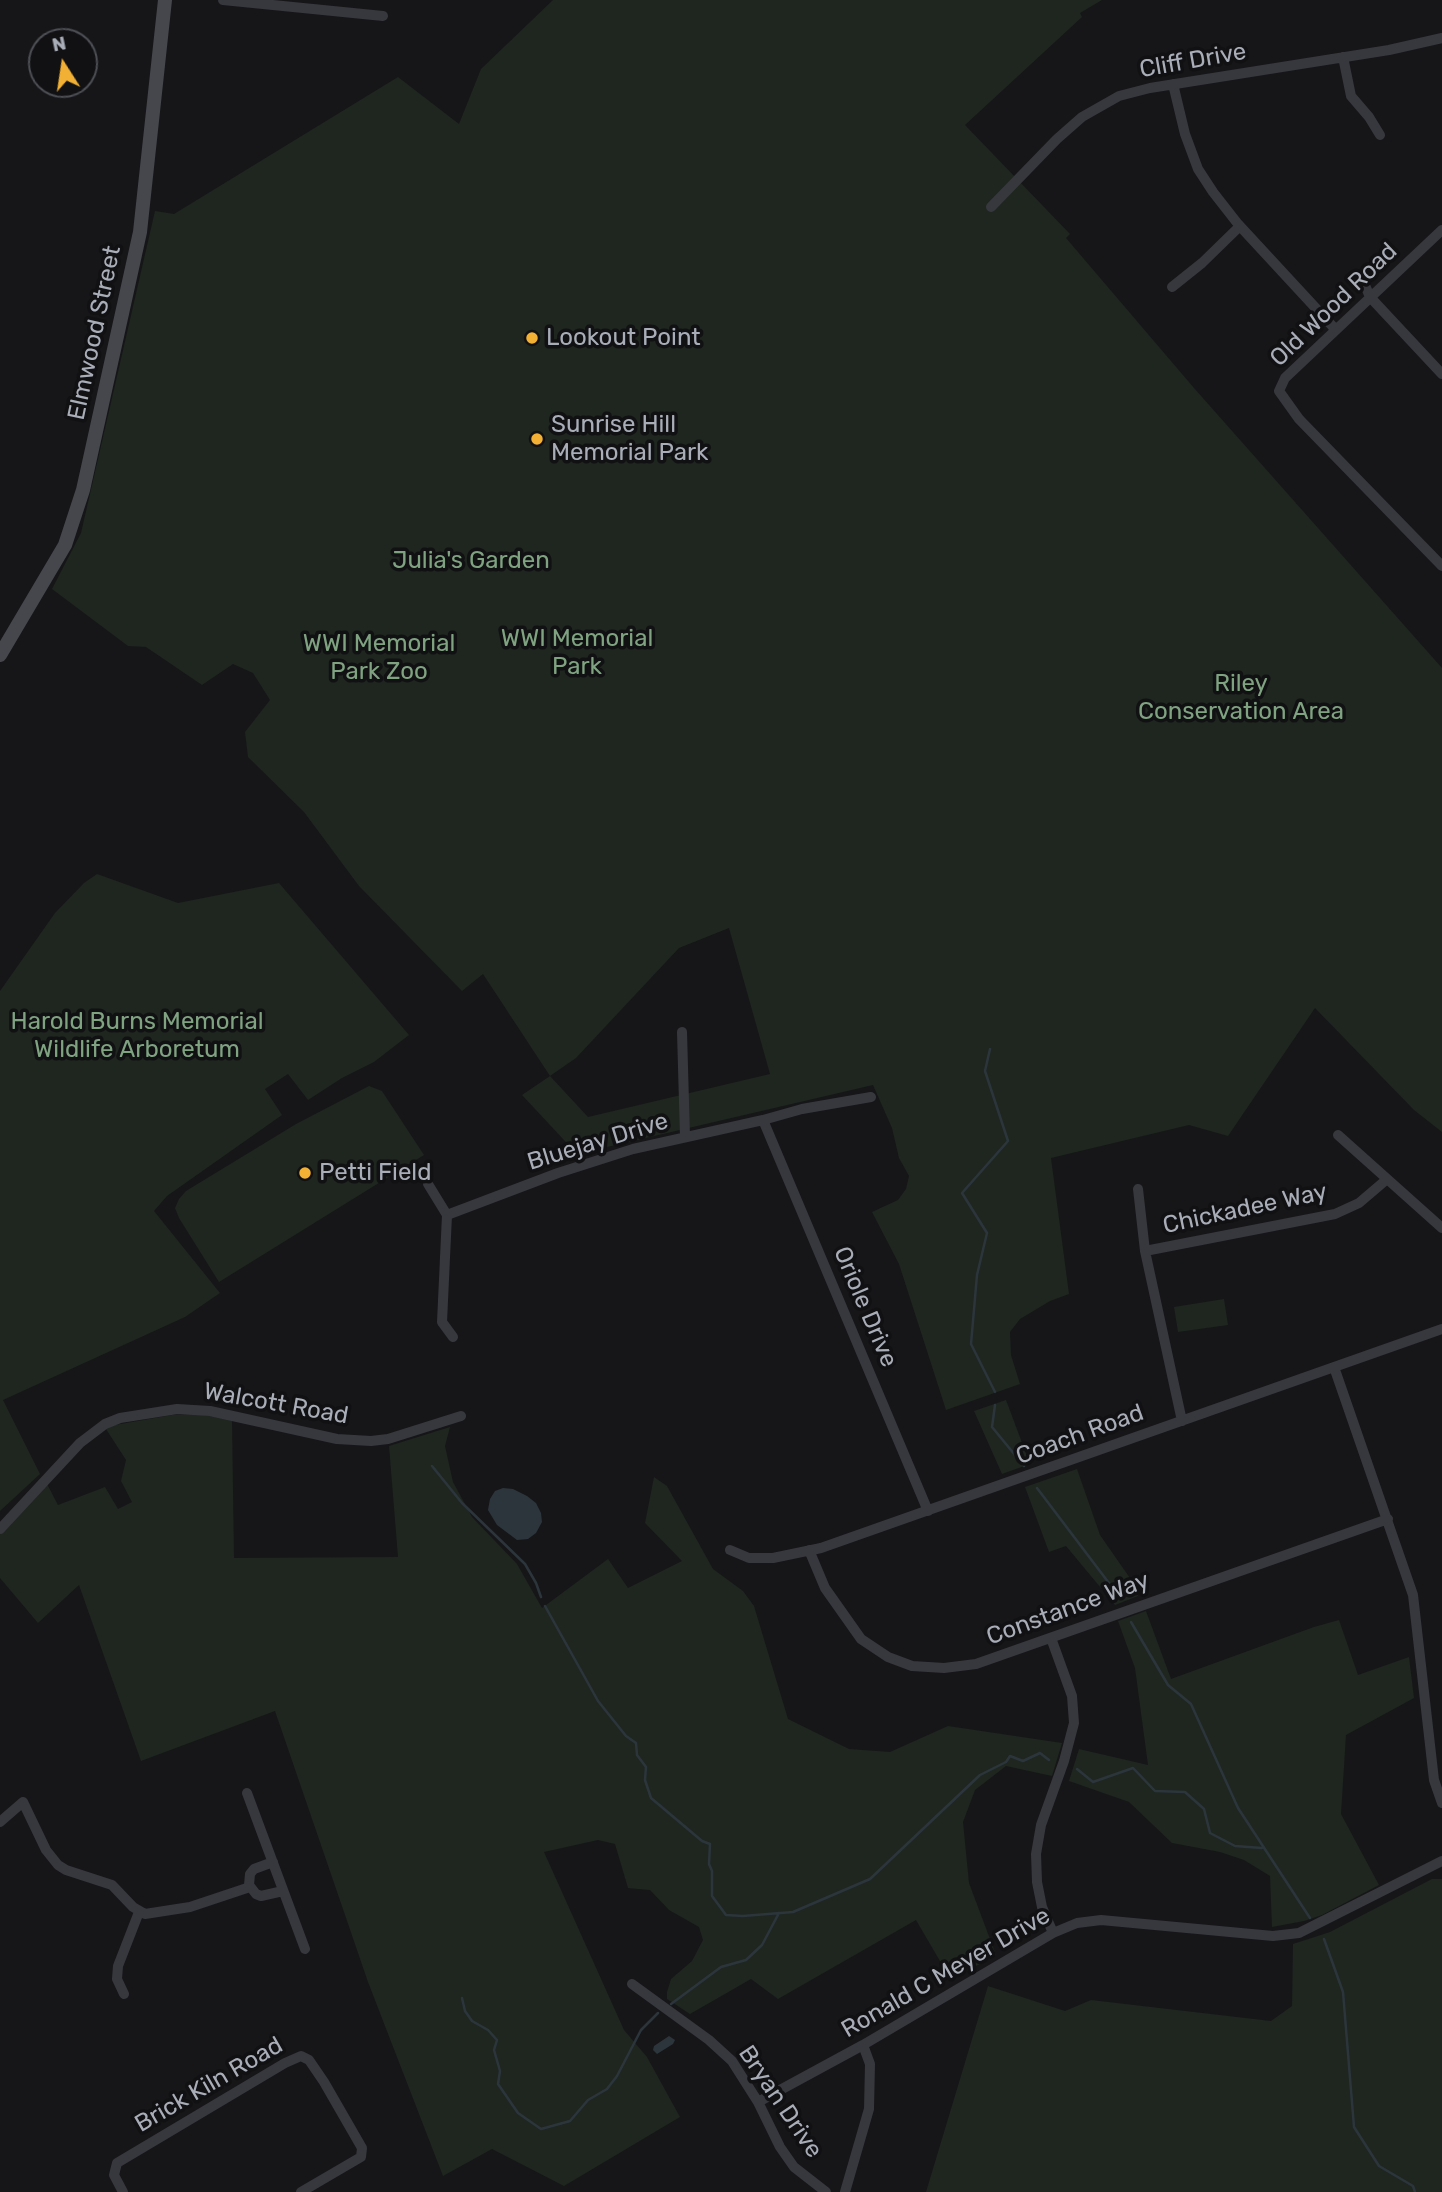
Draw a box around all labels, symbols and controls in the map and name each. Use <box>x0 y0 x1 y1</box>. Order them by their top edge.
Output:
north arrow <box>28 28 98 98</box>
text: N <box>50 31 68 57</box>
street label: Cliff Drive <box>1137 37 1249 85</box>
street label: Old Wood Road <box>1264 237 1404 373</box>
street label: Elmwood Street <box>62 243 128 423</box>
place label: Lookout Point <box>546 324 701 352</box>
marker: Lookout Point <box>524 330 540 346</box>
place label: Sunrise Hill Memorial Park <box>551 411 708 467</box>
marker: Sunrise Hill Memorial Park <box>529 431 545 447</box>
park label: Julia's Garden <box>392 547 550 575</box>
park label: WWI Memorial Park <box>501 625 653 681</box>
park label: WWI Memorial Park Zoo <box>303 630 455 686</box>
park label: Riley Conservation Area <box>1138 670 1344 726</box>
park label: Harold Burns Memorial Wildlife Arboretum <box>11 1008 263 1064</box>
street label: Bluejay Drive <box>524 1107 672 1177</box>
place label: Petti Field <box>319 1159 431 1187</box>
marker: Petti Field <box>297 1165 313 1181</box>
street label: Chickadee Way <box>1160 1178 1330 1240</box>
street label: Oriole Drive <box>827 1243 903 1371</box>
street label: Walcott Road <box>202 1377 350 1431</box>
street label: Coach Road <box>1012 1399 1148 1471</box>
street label: Constance Way <box>983 1566 1153 1652</box>
street label: Ronald C Meyer Drive <box>837 1902 1055 2044</box>
street label: Brick Kiln Road <box>130 2031 288 2139</box>
street label: Bryan Drive <box>732 2040 828 2164</box>

